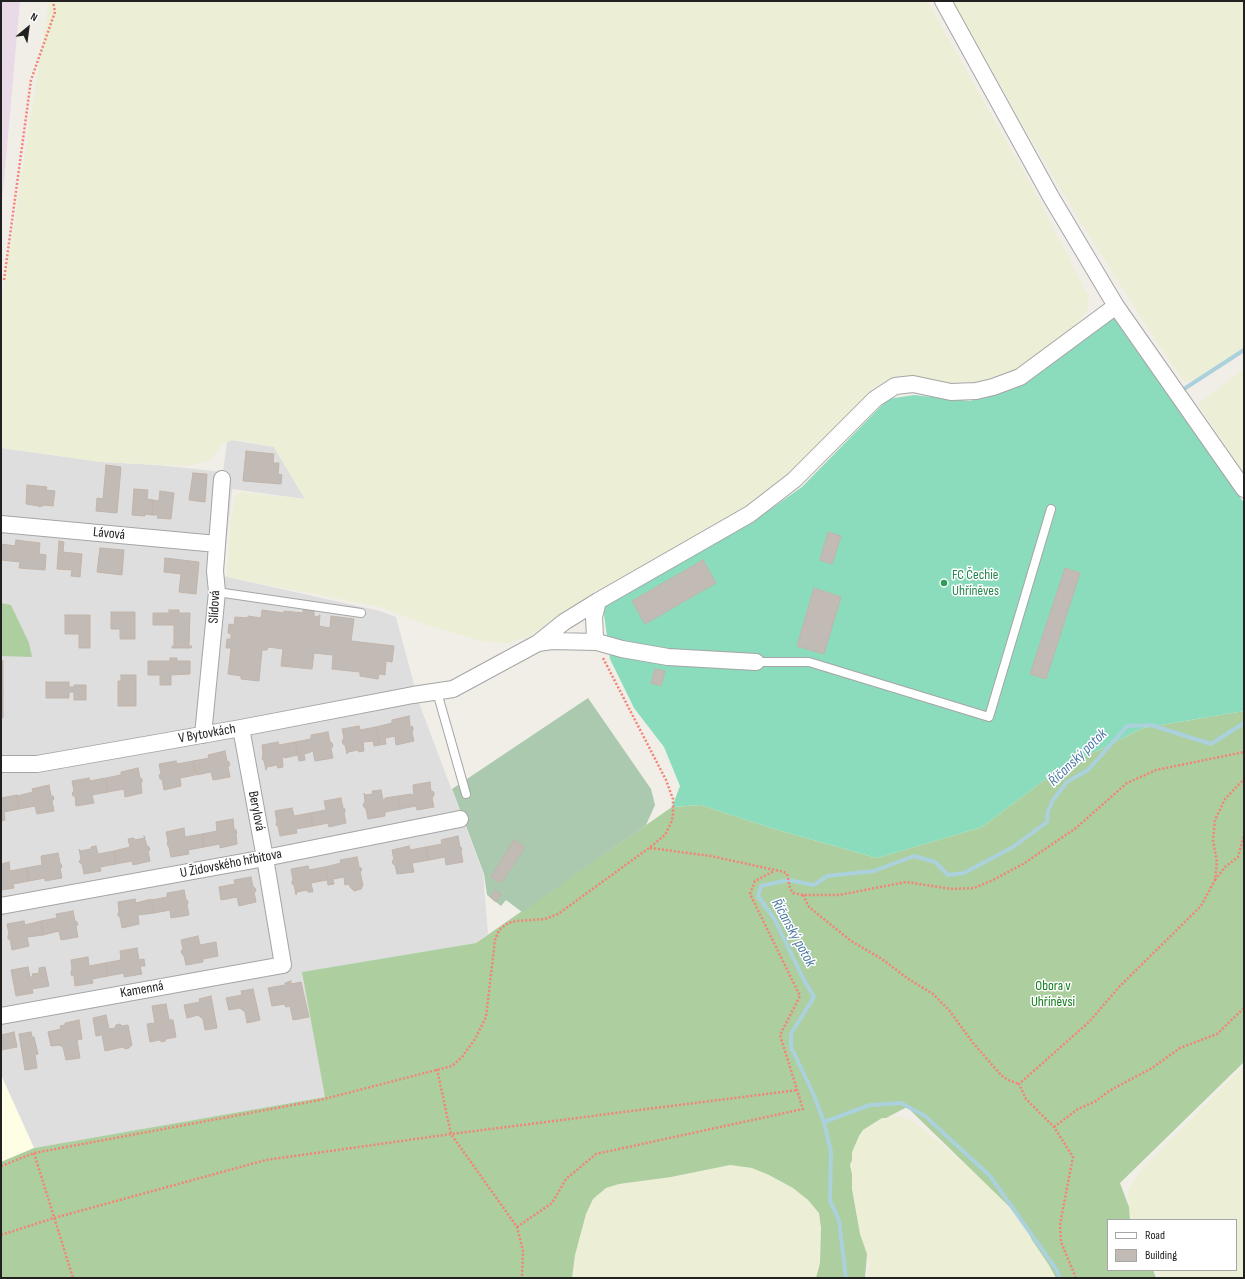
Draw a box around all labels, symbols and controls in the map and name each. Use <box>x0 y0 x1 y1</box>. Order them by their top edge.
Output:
north arrow <box>8 8 48 48</box>
text: N <box>28 10 40 24</box>
street label: Lávová <box>92 524 126 544</box>
place label: FC Čechie Uhříněves <box>952 567 999 600</box>
marker: FC Čechie Uhříněves <box>939 578 949 588</box>
street label: Slídová <box>206 590 224 624</box>
street label: V Bytovkách <box>177 721 237 747</box>
water label: Říčanský potok <box>1045 726 1111 790</box>
street label: Berylová <box>244 790 268 832</box>
street label: U Židovského hřbitova <box>179 846 283 882</box>
water label: Říčanský potok <box>767 896 819 970</box>
street label: Kamenná <box>119 978 165 1002</box>
park label: Obora v Uhříněvsi <box>1031 978 1075 1010</box>
legend <box>1107 1219 1237 1271</box>
text: Road <box>1145 1228 1165 1243</box>
text: Building <box>1145 1248 1177 1263</box>

